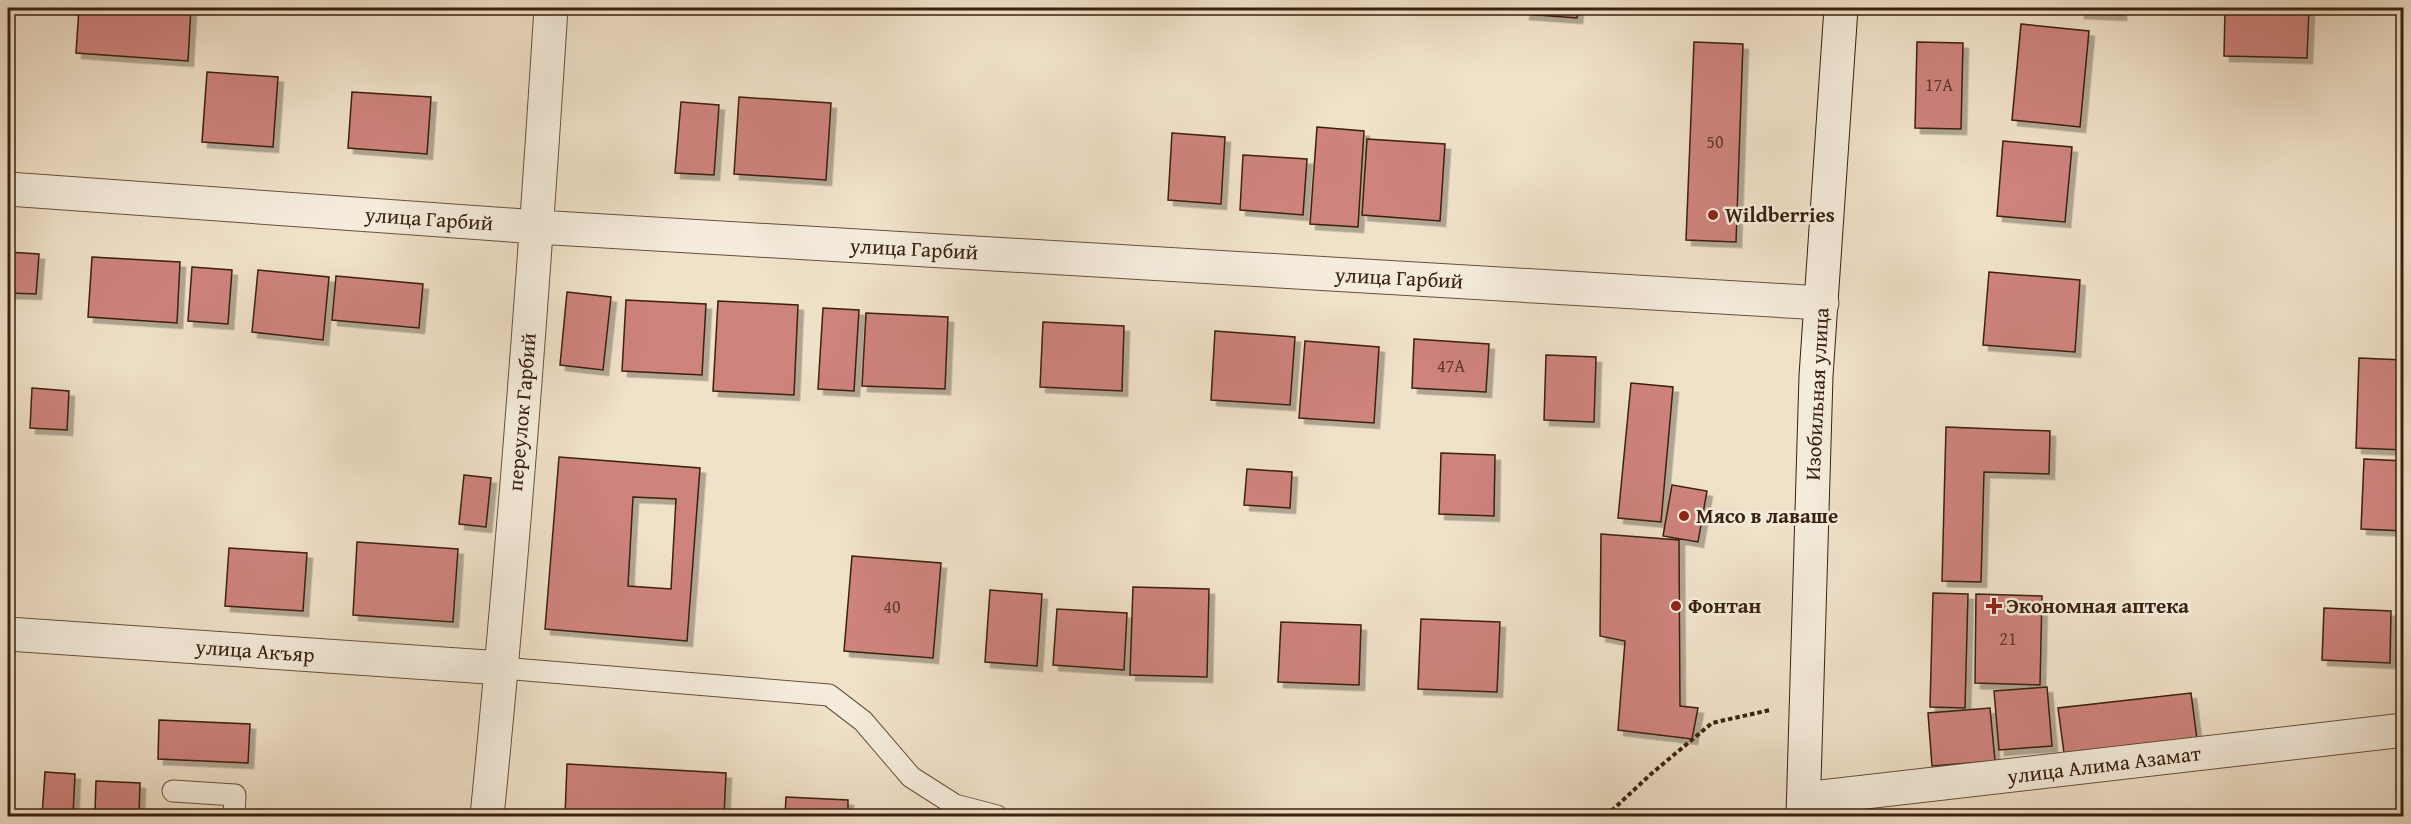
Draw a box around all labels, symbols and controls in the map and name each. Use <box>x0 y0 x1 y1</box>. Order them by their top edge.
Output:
house number: 17А <box>1925 71 1953 98</box>
house number: 50 <box>1706 128 1724 155</box>
street label: улица Гарбий <box>363 198 494 238</box>
place label: Wildberries <box>1725 199 1835 230</box>
marker: Wildberries <box>1706 208 1720 222</box>
street label: улица Гарбий <box>848 230 979 267</box>
street label: улица Гарбий <box>1333 259 1464 296</box>
street label: Изобильная улица <box>1796 307 1837 481</box>
street label: переулок Гарбий <box>499 332 544 492</box>
house number: 47А <box>1437 352 1465 379</box>
place label: Мясо в лаваше <box>1696 500 1838 531</box>
marker: Мясо в лаваше <box>1677 509 1691 523</box>
place label: Фонтан <box>1688 590 1761 621</box>
place label: Экономная аптека <box>2006 590 2189 621</box>
house number: 40 <box>883 593 901 620</box>
marker: Фонтан <box>1669 599 1683 613</box>
marker: Экономная аптека <box>1987 599 2001 613</box>
house number: 21 <box>1999 625 2017 652</box>
street label: улица Акъяр <box>193 631 316 670</box>
street label: улица Алима Азамат <box>2004 737 2202 792</box>

